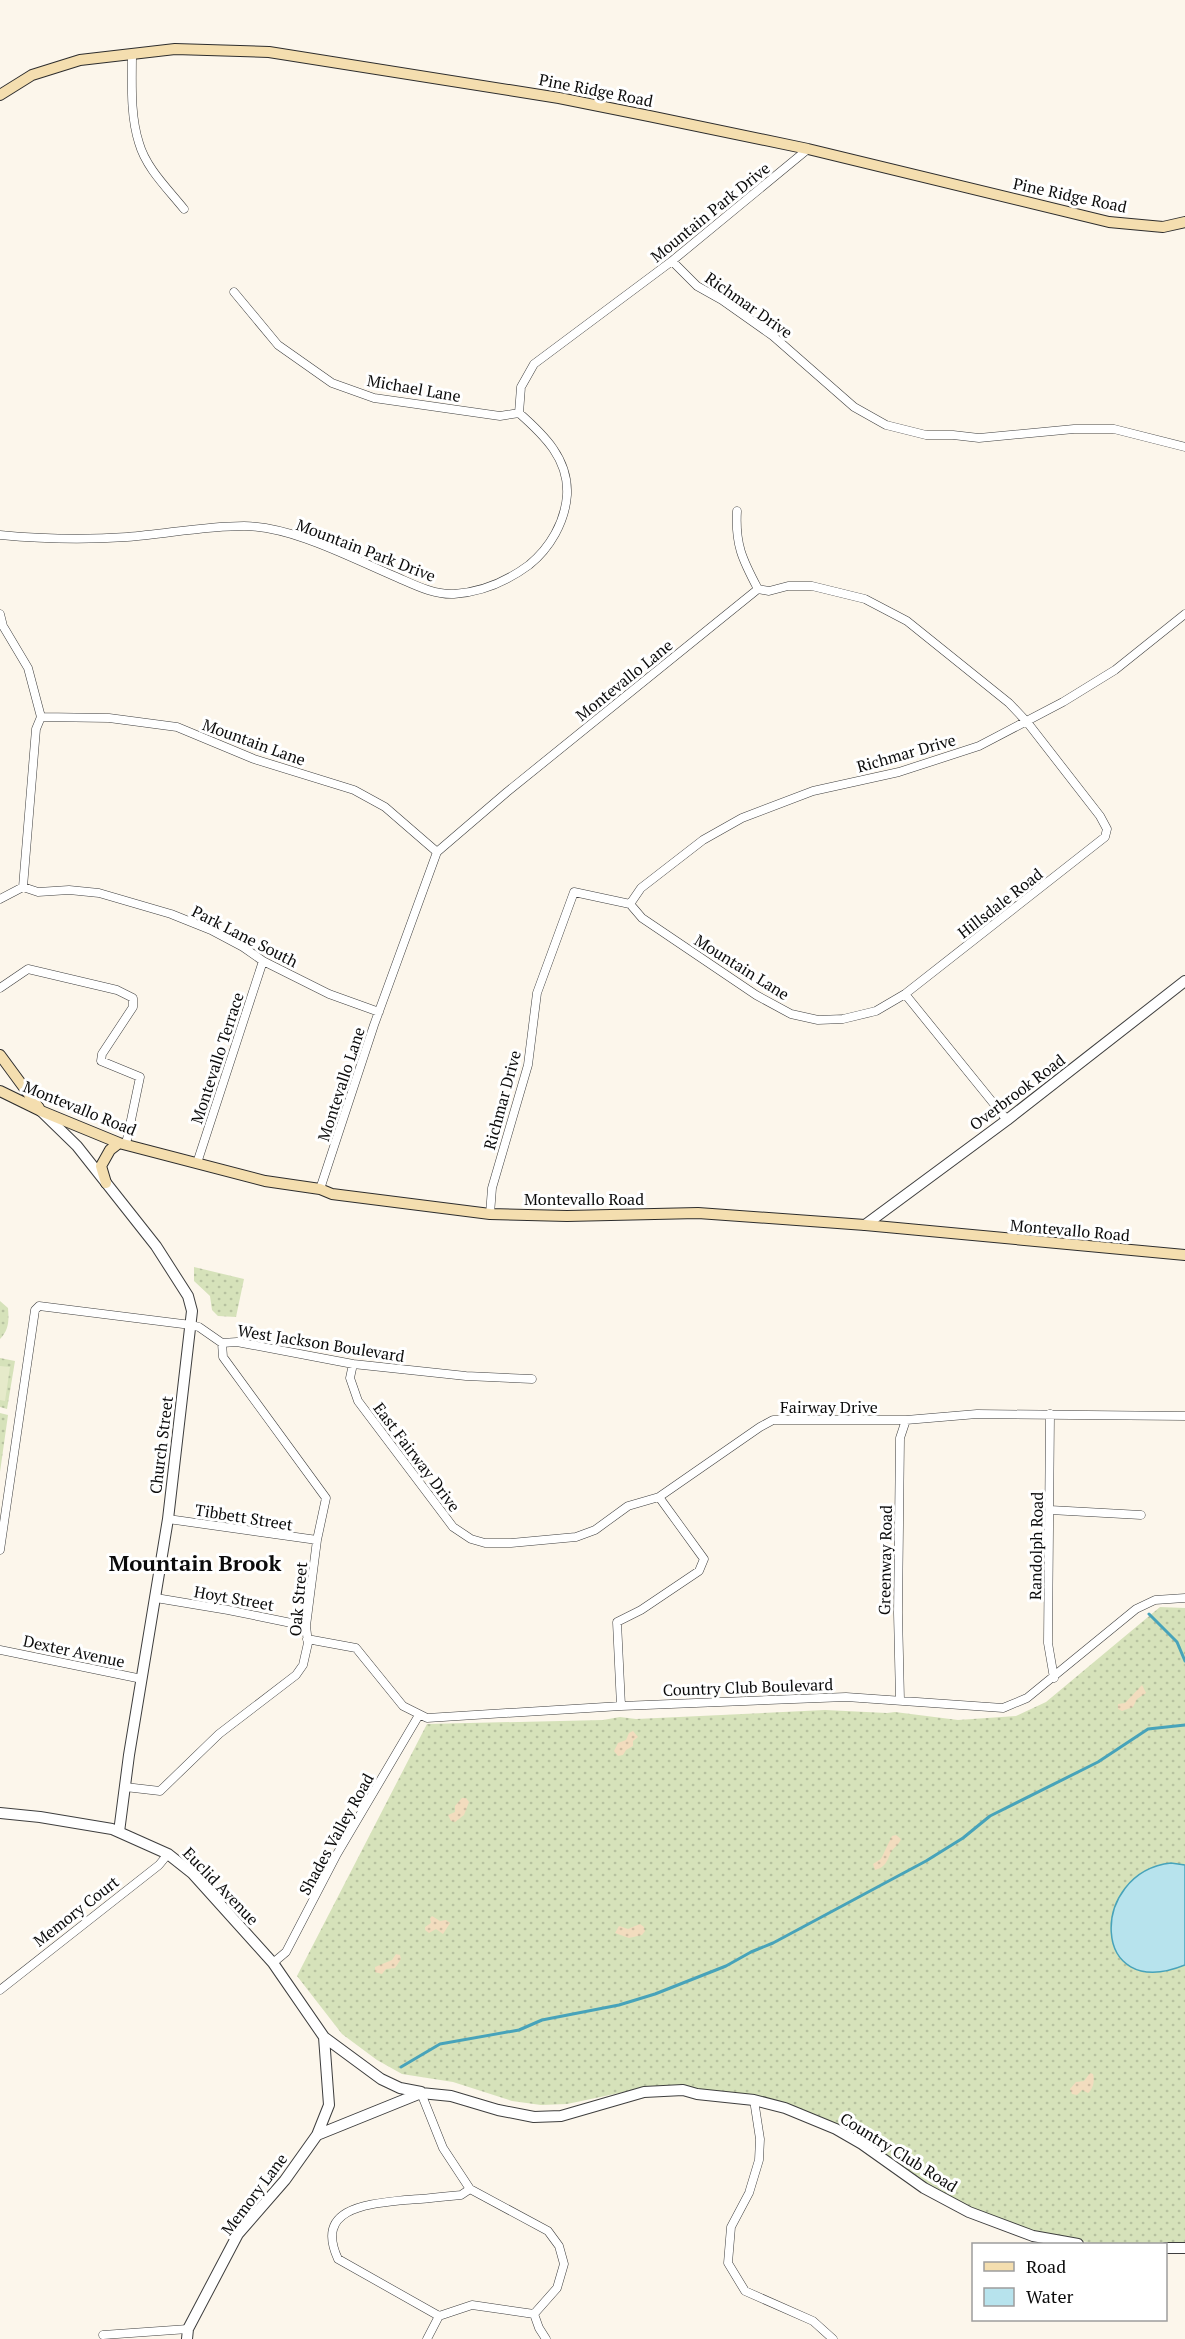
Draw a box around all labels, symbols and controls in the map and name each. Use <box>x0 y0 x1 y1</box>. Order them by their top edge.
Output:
street label: Pine Ridge Road <box>537 68 655 112</box>
street label: Mountain Park Drive <box>646 157 774 267</box>
street label: Pine Ridge Road <box>1011 172 1129 218</box>
street label: Richmar Drive <box>701 267 797 343</box>
street label: Michael Lane <box>365 369 463 407</box>
street label: Mountain Park Drive <box>293 513 439 587</box>
street label: Montevallo Lane <box>571 634 677 726</box>
street label: Mountain Lane <box>199 713 309 771</box>
street label: Richmar Drive <box>854 728 958 778</box>
street label: Hillsdale Road <box>953 863 1047 943</box>
street label: Park Lane South <box>188 900 302 972</box>
street label: Mountain Lane <box>690 929 794 1005</box>
street label: Montevallo Terrace <box>185 989 249 1127</box>
street label: Montevallo Lane <box>312 1024 370 1144</box>
street label: Richmar Drive <box>478 1048 526 1152</box>
street label: Overbrook Road <box>965 1049 1069 1135</box>
street label: Montevallo Road <box>20 1075 140 1141</box>
street label: Montevallo Road <box>524 1188 644 1210</box>
street label: Montevallo Road <box>1009 1214 1131 1246</box>
street label: West Jackson Boulevard <box>236 1319 406 1367</box>
street label: Church Street <box>144 1395 178 1495</box>
street label: Fairway Drive <box>780 1396 878 1418</box>
street label: East Fairway Drive <box>369 1398 465 1516</box>
street label: Randolph Road <box>1024 1492 1048 1600</box>
street label: Tibbett Street <box>194 1498 294 1536</box>
street label: Greenway Road <box>873 1505 897 1615</box>
district label: Mountain Brook <box>109 1548 281 1577</box>
street label: Oak Street <box>284 1561 312 1637</box>
street label: Hoyt Street <box>192 1580 276 1616</box>
street label: Dexter Avenue <box>21 1629 127 1673</box>
street label: Country Club Boulevard <box>662 1673 834 1701</box>
street label: Shades Valley Road <box>293 1769 379 1899</box>
street label: Euclid Avenue <box>178 1842 264 1930</box>
street label: Memory Court <box>29 1871 123 1951</box>
street label: Country Club Road <box>836 2107 962 2197</box>
street label: Memory Lane <box>216 2148 292 2240</box>
legend <box>972 2243 1167 2321</box>
text: Road <box>1026 2254 1066 2278</box>
text: Water <box>1026 2284 1073 2308</box>

